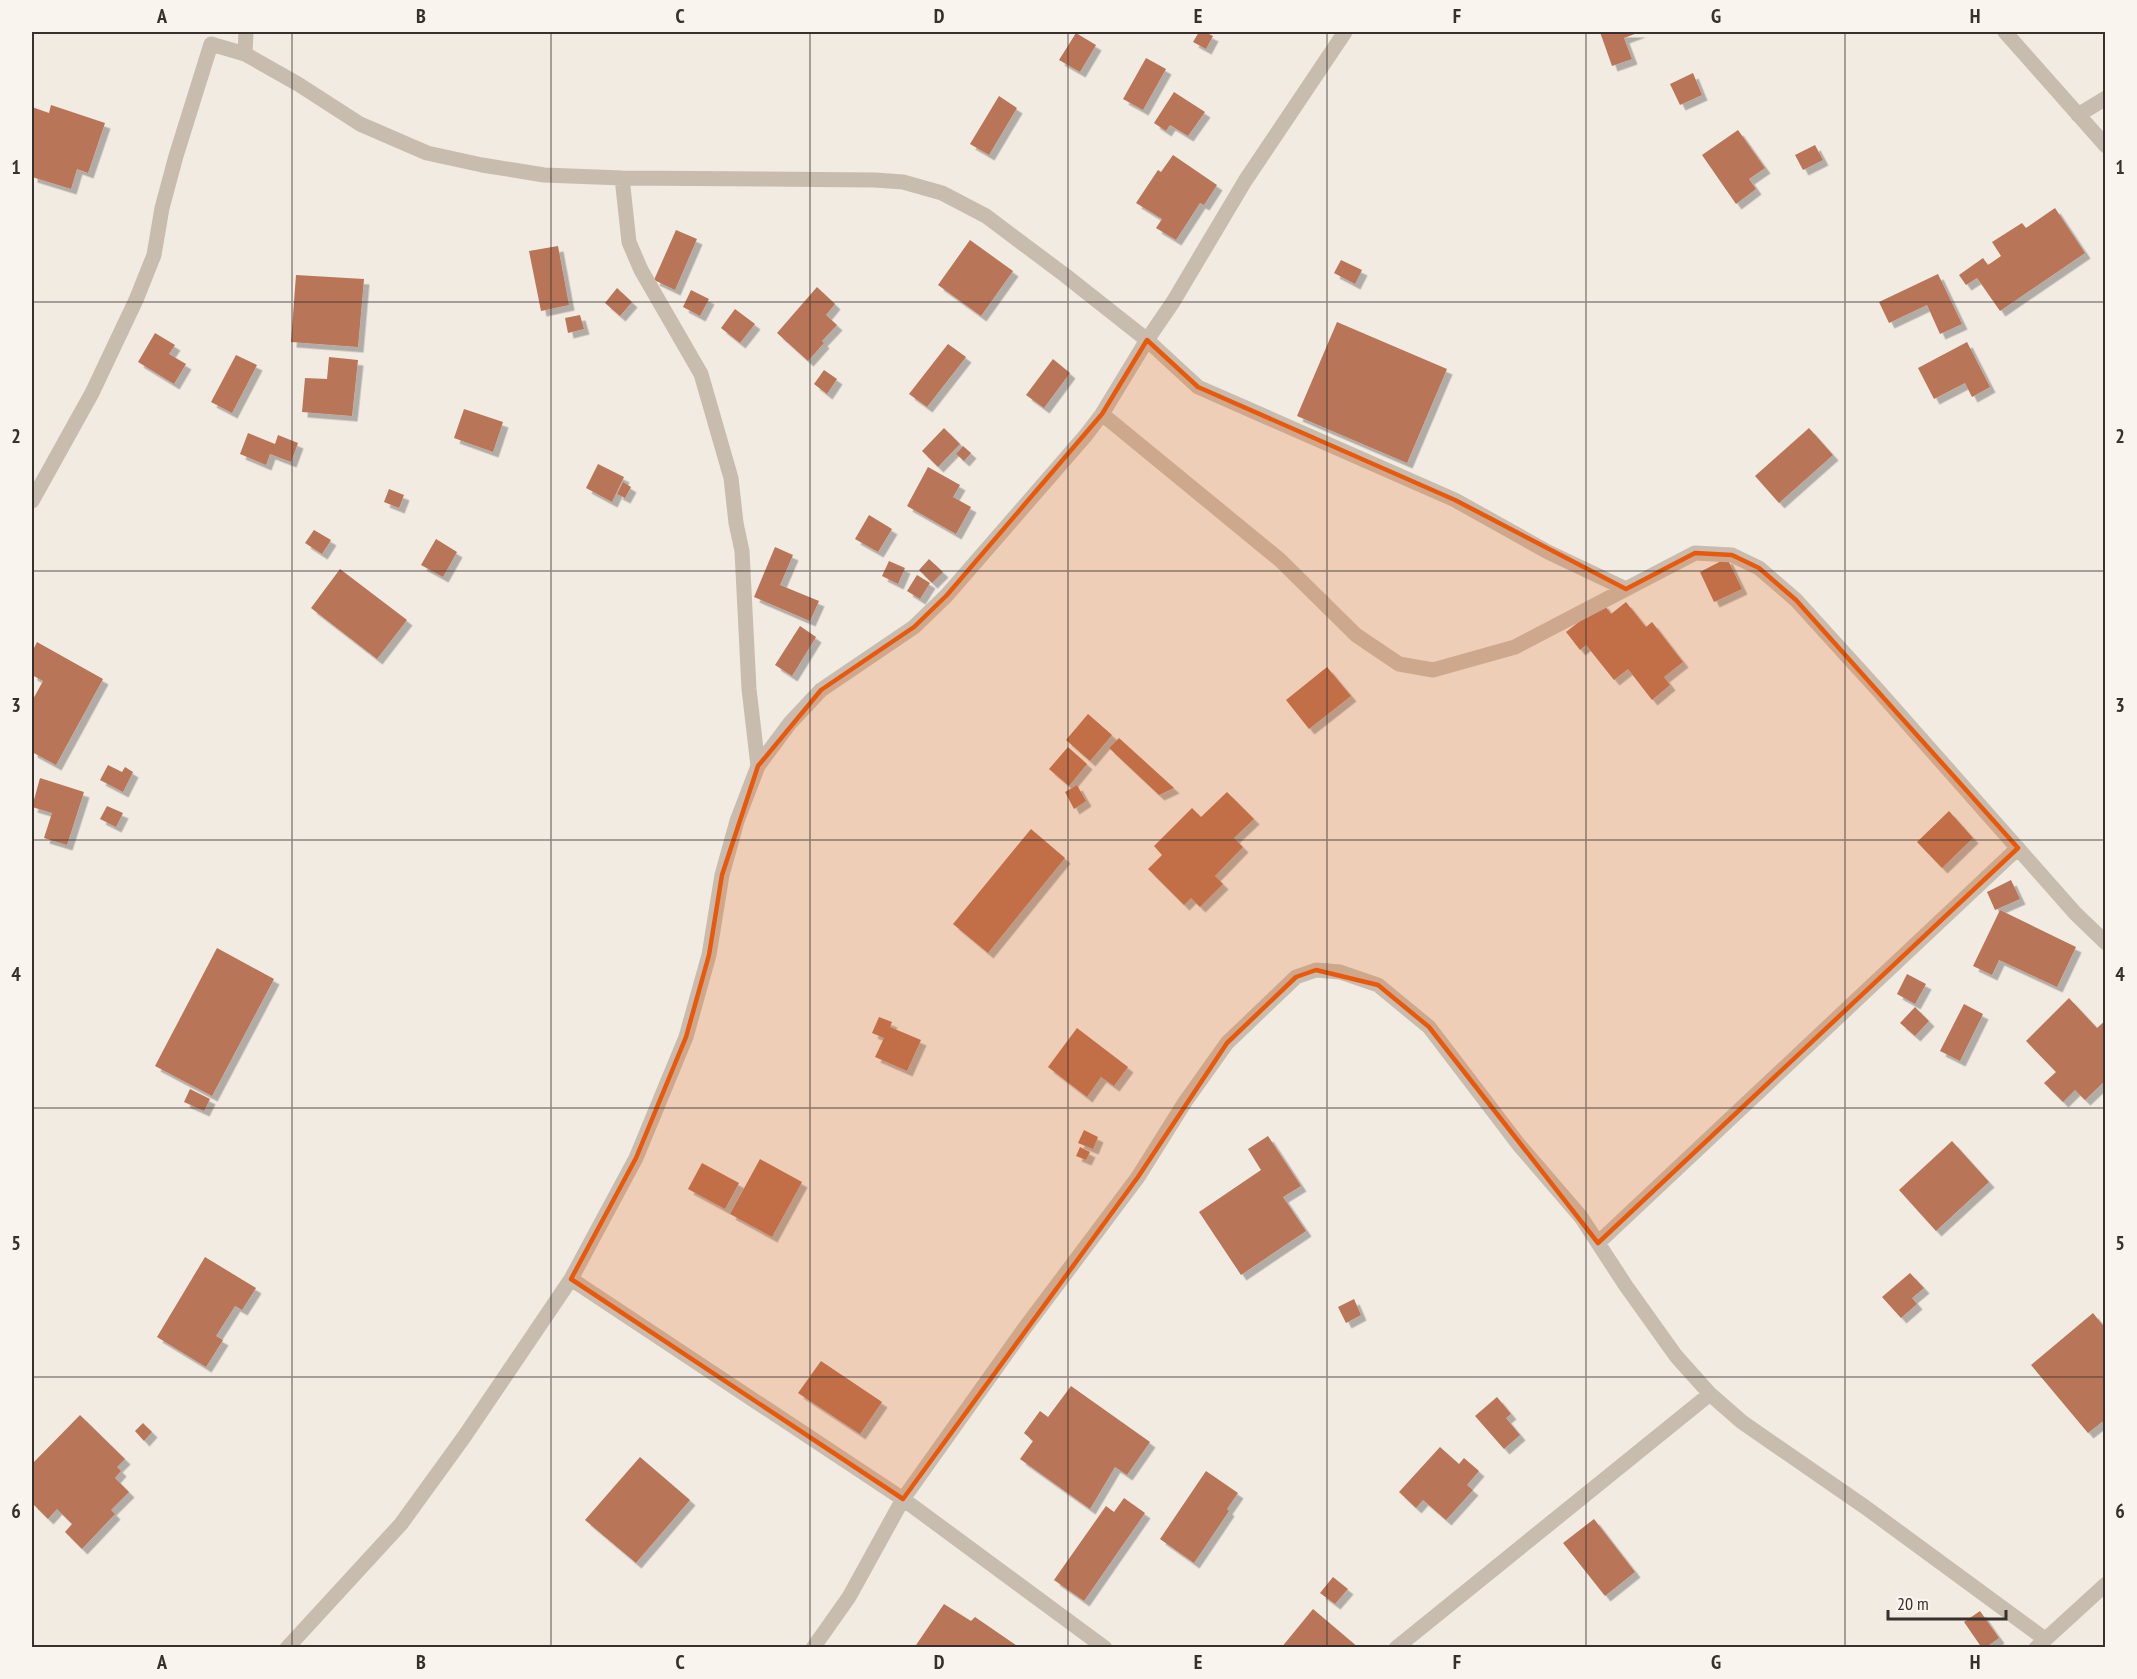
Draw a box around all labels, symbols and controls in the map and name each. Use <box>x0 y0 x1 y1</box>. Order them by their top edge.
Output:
text: A <box>156 3 168 29</box>
text: B <box>416 3 426 29</box>
text: C <box>675 3 685 29</box>
text: D <box>934 3 945 29</box>
text: E <box>1194 3 1202 29</box>
text: F <box>1453 3 1461 29</box>
text: G <box>1711 3 1721 29</box>
text: H <box>1970 3 1980 29</box>
text: 1 <box>11 154 21 180</box>
text: 1 <box>2115 154 2125 180</box>
text: 2 <box>11 423 21 449</box>
text: 2 <box>2115 423 2125 449</box>
text: 3 <box>11 692 21 718</box>
text: 3 <box>2115 692 2125 718</box>
text: 4 <box>11 961 21 987</box>
text: 4 <box>2115 961 2125 987</box>
text: 5 <box>11 1230 21 1256</box>
text: 5 <box>2115 1230 2125 1256</box>
text: 6 <box>11 1498 21 1524</box>
text: 6 <box>2115 1498 2125 1524</box>
scale bar <box>1888 1583 2006 1621</box>
text: 20 m <box>1897 1592 1929 1615</box>
text: A <box>156 1649 168 1675</box>
text: B <box>416 1649 426 1675</box>
text: C <box>675 1649 685 1675</box>
text: D <box>934 1649 945 1675</box>
text: E <box>1194 1649 1202 1675</box>
text: F <box>1453 1649 1461 1675</box>
text: G <box>1711 1649 1721 1675</box>
text: H <box>1970 1649 1980 1675</box>

